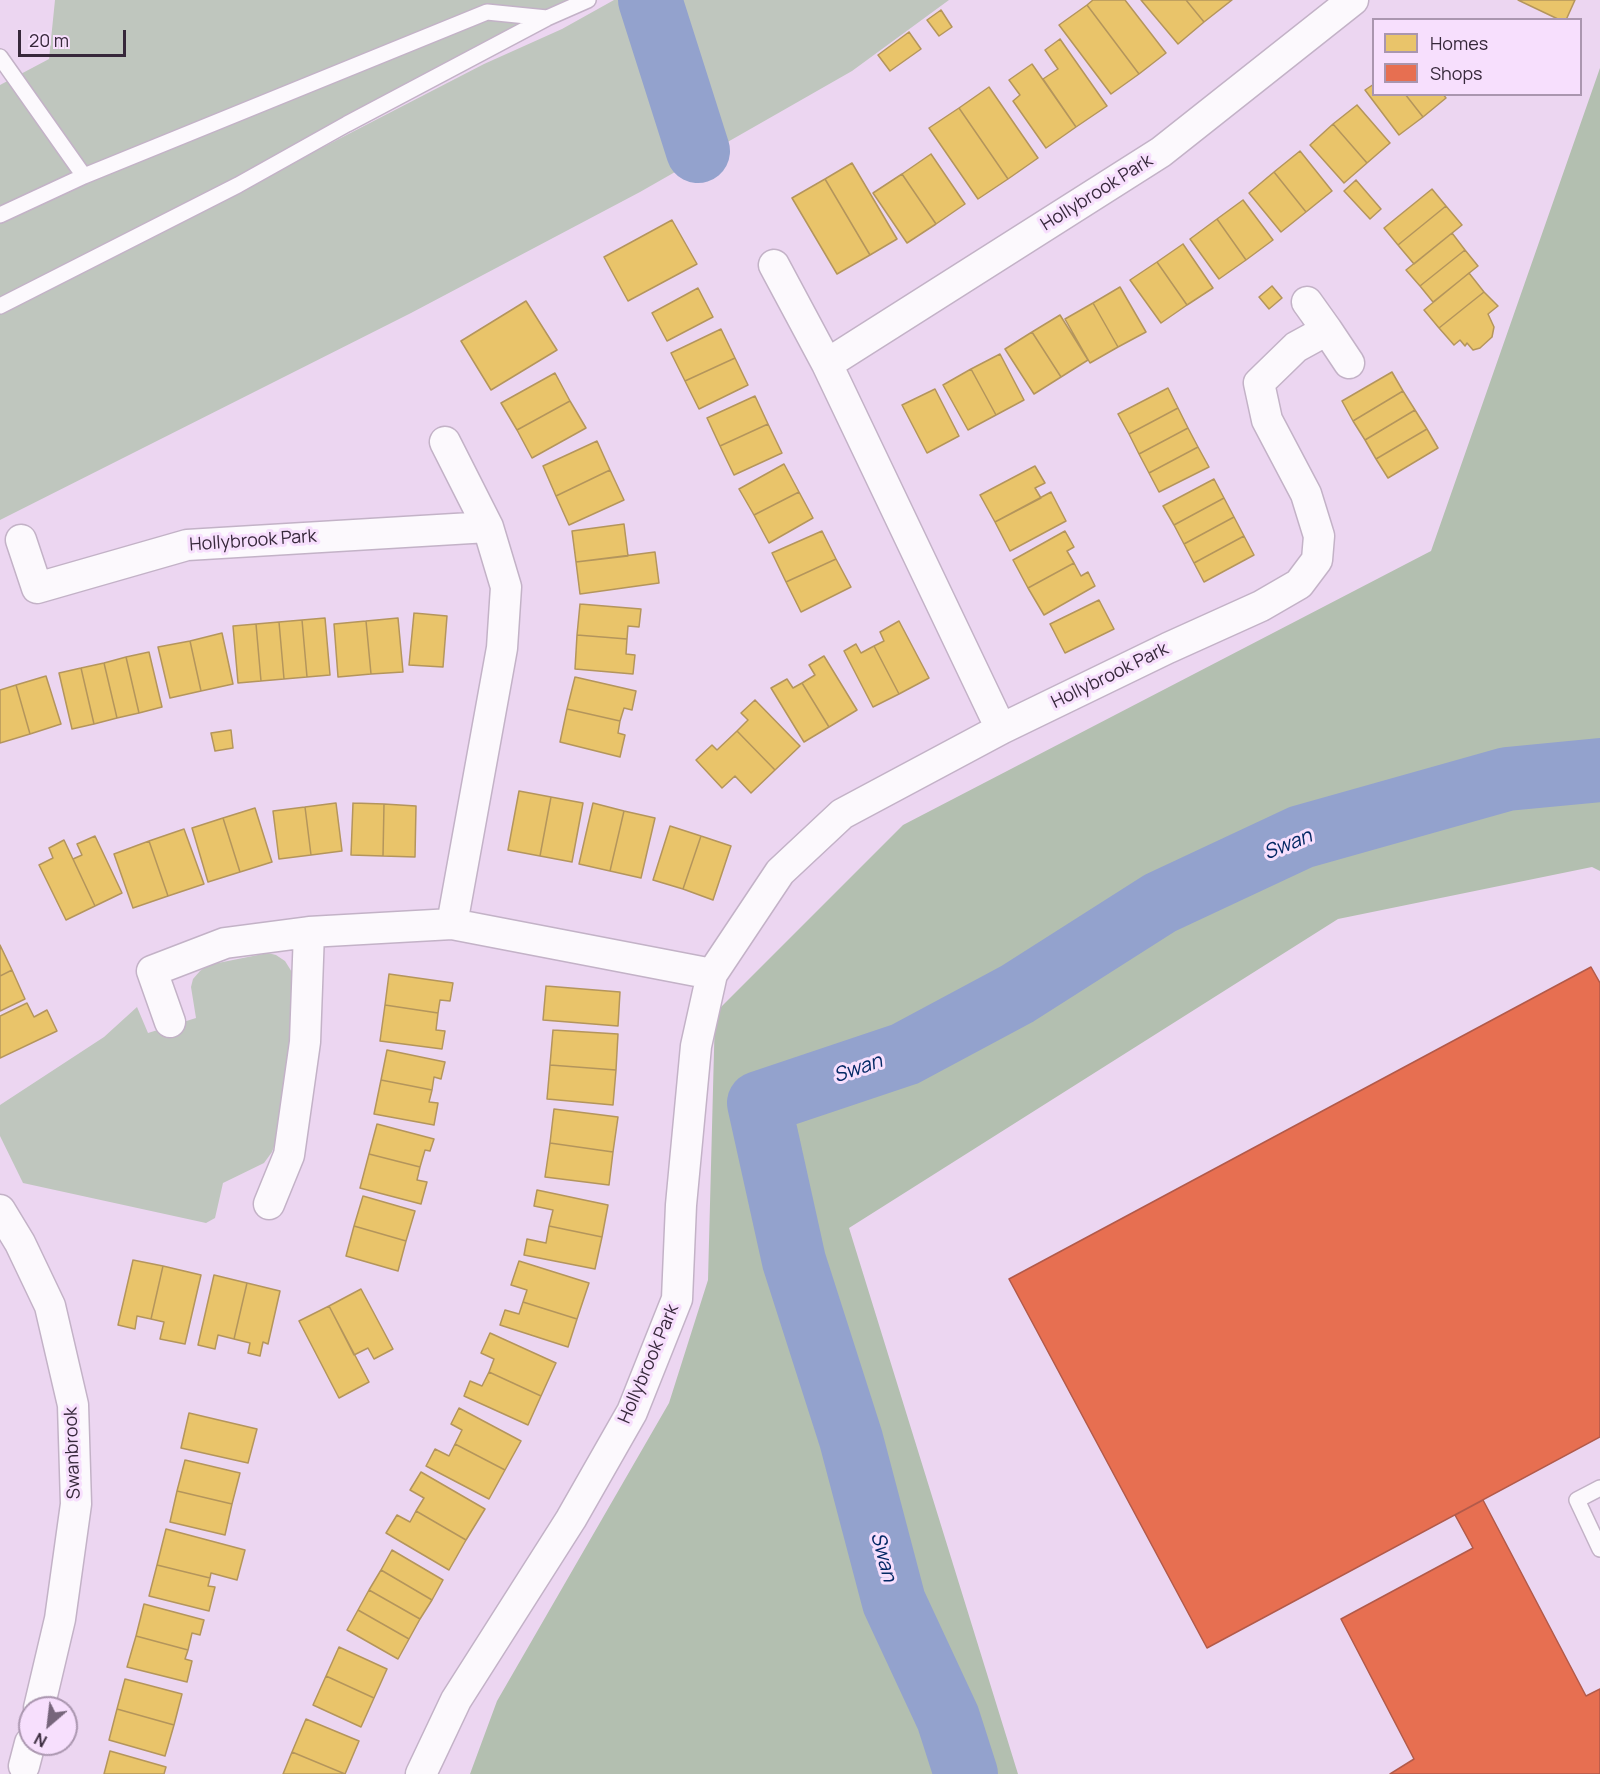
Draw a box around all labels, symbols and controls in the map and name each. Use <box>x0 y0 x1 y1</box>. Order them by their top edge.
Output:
scale bar <box>21 18 129 56</box>
legend <box>1372 18 1582 96</box>
text: 20 m <box>29 28 69 52</box>
text: Homes <box>1430 31 1488 55</box>
text: Shops <box>1430 61 1482 85</box>
street label: Hollybrook Park <box>1037 150 1157 236</box>
street label: Hollybrook Park <box>189 526 317 556</box>
street label: Hollybrook Park <box>1048 638 1172 714</box>
water label: Swan <box>1260 824 1316 866</box>
water label: Swan <box>830 1050 886 1088</box>
street label: Hollybrook Park <box>614 1301 684 1427</box>
street label: Swanbrook <box>61 1407 85 1499</box>
water label: Swan <box>865 1530 901 1584</box>
north arrow <box>18 1696 78 1756</box>
text: N <box>30 1728 51 1753</box>

